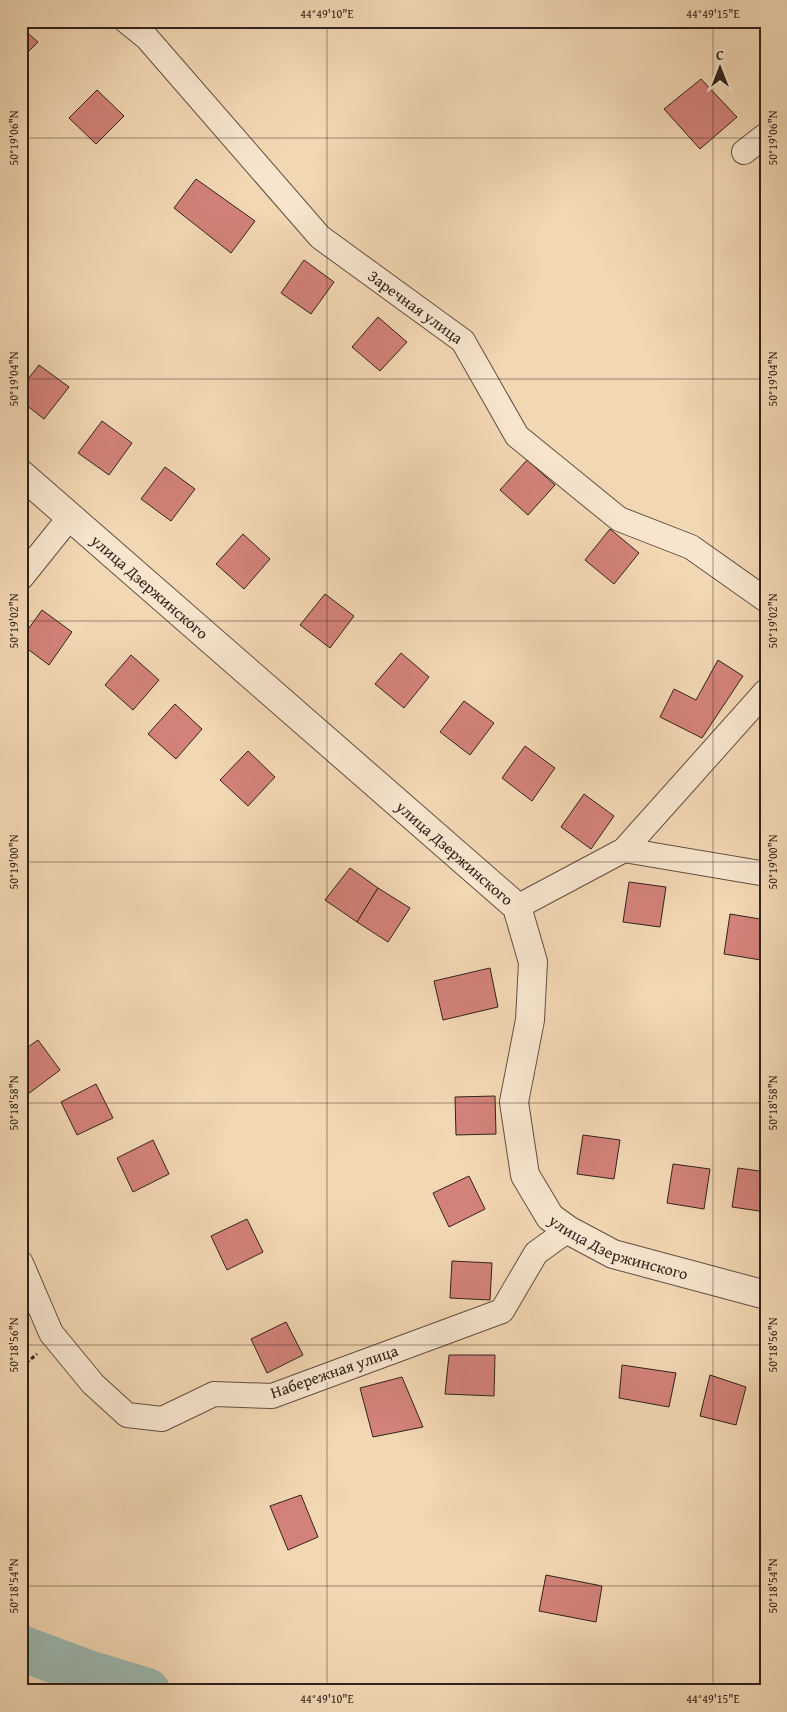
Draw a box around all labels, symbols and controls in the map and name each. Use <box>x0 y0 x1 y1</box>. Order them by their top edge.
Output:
text: 44°49'10"E <box>300 5 354 22</box>
text: 44°49'15"E <box>686 5 740 22</box>
north arrow <box>694 42 744 92</box>
text: С <box>716 45 724 65</box>
text: 50°19'06"N <box>5 110 22 166</box>
text: 50°19'06"N <box>764 110 781 166</box>
street label: Заречная улица <box>363 264 468 350</box>
text: 50°19'04"N <box>5 351 22 407</box>
text: 50°19'04"N <box>764 351 781 407</box>
street label: улица Дзержинского <box>85 528 214 645</box>
text: 50°19'02"N <box>5 593 22 649</box>
text: 50°19'02"N <box>764 593 781 649</box>
street label: улица Дзержинского <box>390 794 519 911</box>
text: 50°19'00"N <box>5 834 22 890</box>
text: 50°19'00"N <box>764 834 781 890</box>
text: 50°18'58"N <box>5 1075 22 1131</box>
text: 50°18'58"N <box>764 1075 781 1131</box>
street label: улица Дзержинского <box>543 1208 691 1286</box>
text: 50°18'56"N <box>5 1317 22 1373</box>
text: 50°18'56"N <box>764 1317 781 1373</box>
street label: Набережная улица <box>267 1338 401 1404</box>
text: 50°18'54"N <box>5 1558 22 1614</box>
text: 50°18'54"N <box>764 1558 781 1614</box>
text: 44°49'10"E <box>300 1690 354 1707</box>
text: 44°49'15"E <box>686 1690 740 1707</box>

